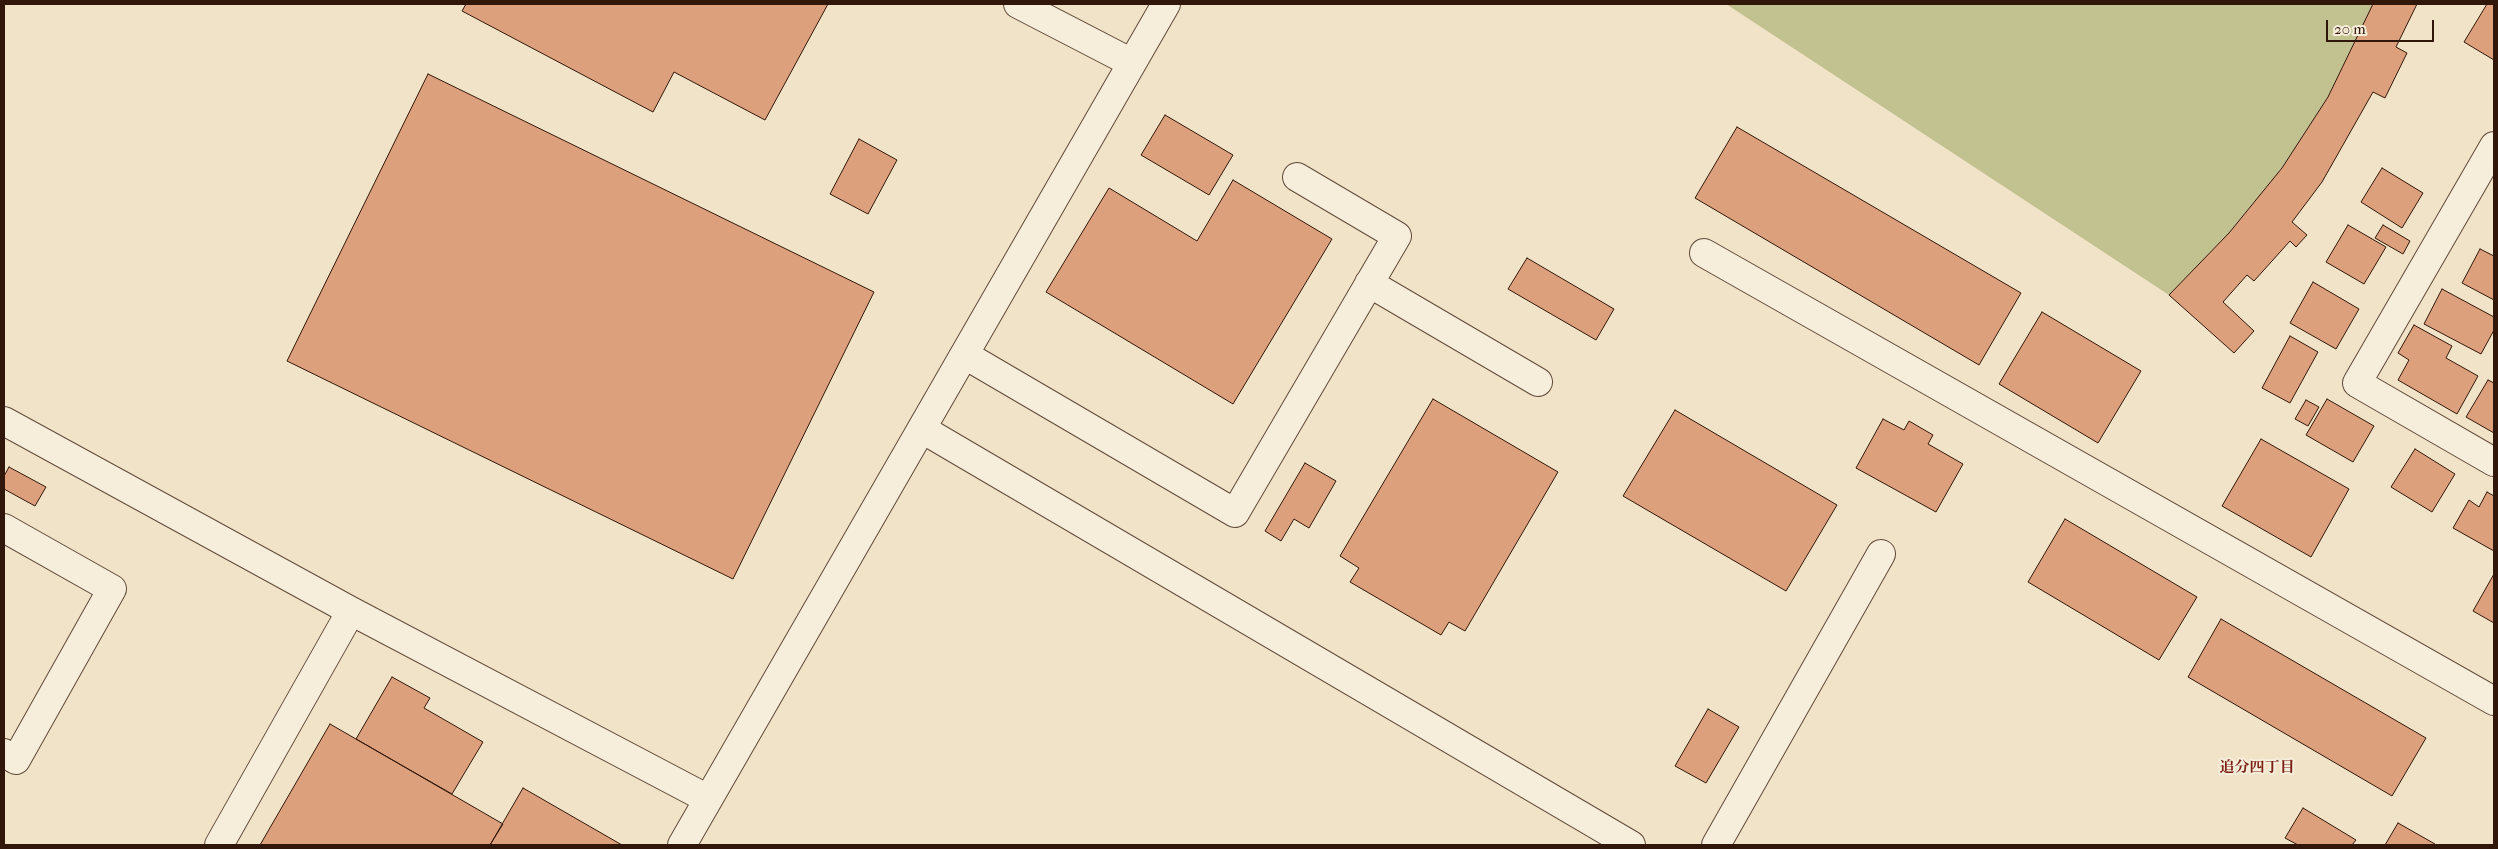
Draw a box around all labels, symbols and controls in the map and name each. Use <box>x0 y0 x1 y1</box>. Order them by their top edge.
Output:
scale bar <box>2328 10 2436 42</box>
text: 20 m <box>2334 20 2366 38</box>
district label: 追分四丁目 <box>2220 759 2294 777</box>

